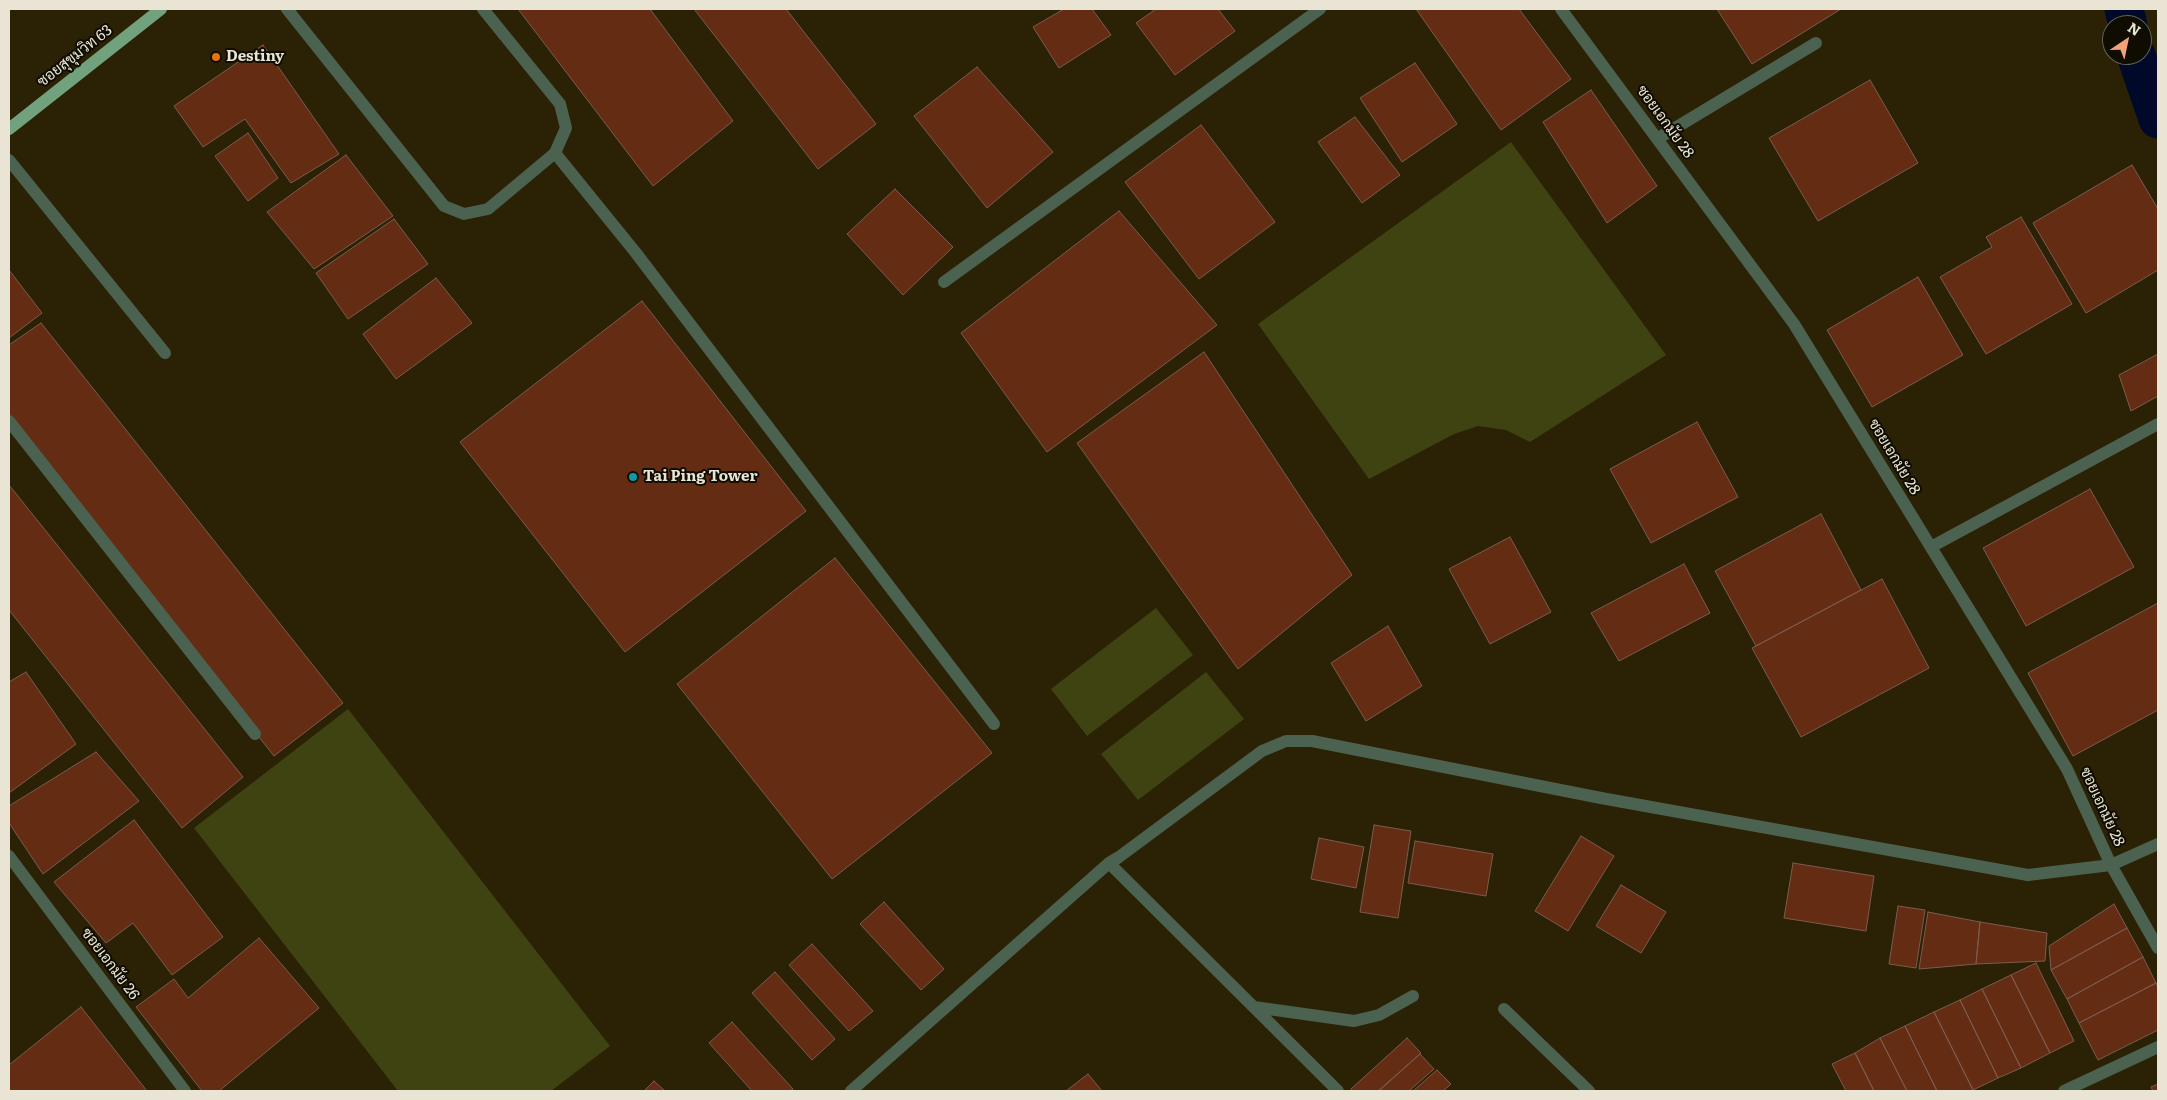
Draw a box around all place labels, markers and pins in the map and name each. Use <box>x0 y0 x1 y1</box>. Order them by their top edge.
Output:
place label: Destiny <box>226 48 284 66</box>
marker: Destiny <box>210 51 222 63</box>
place label: Tai Ping Tower <box>643 468 758 486</box>
marker: Tai Ping Tower <box>627 471 639 483</box>

